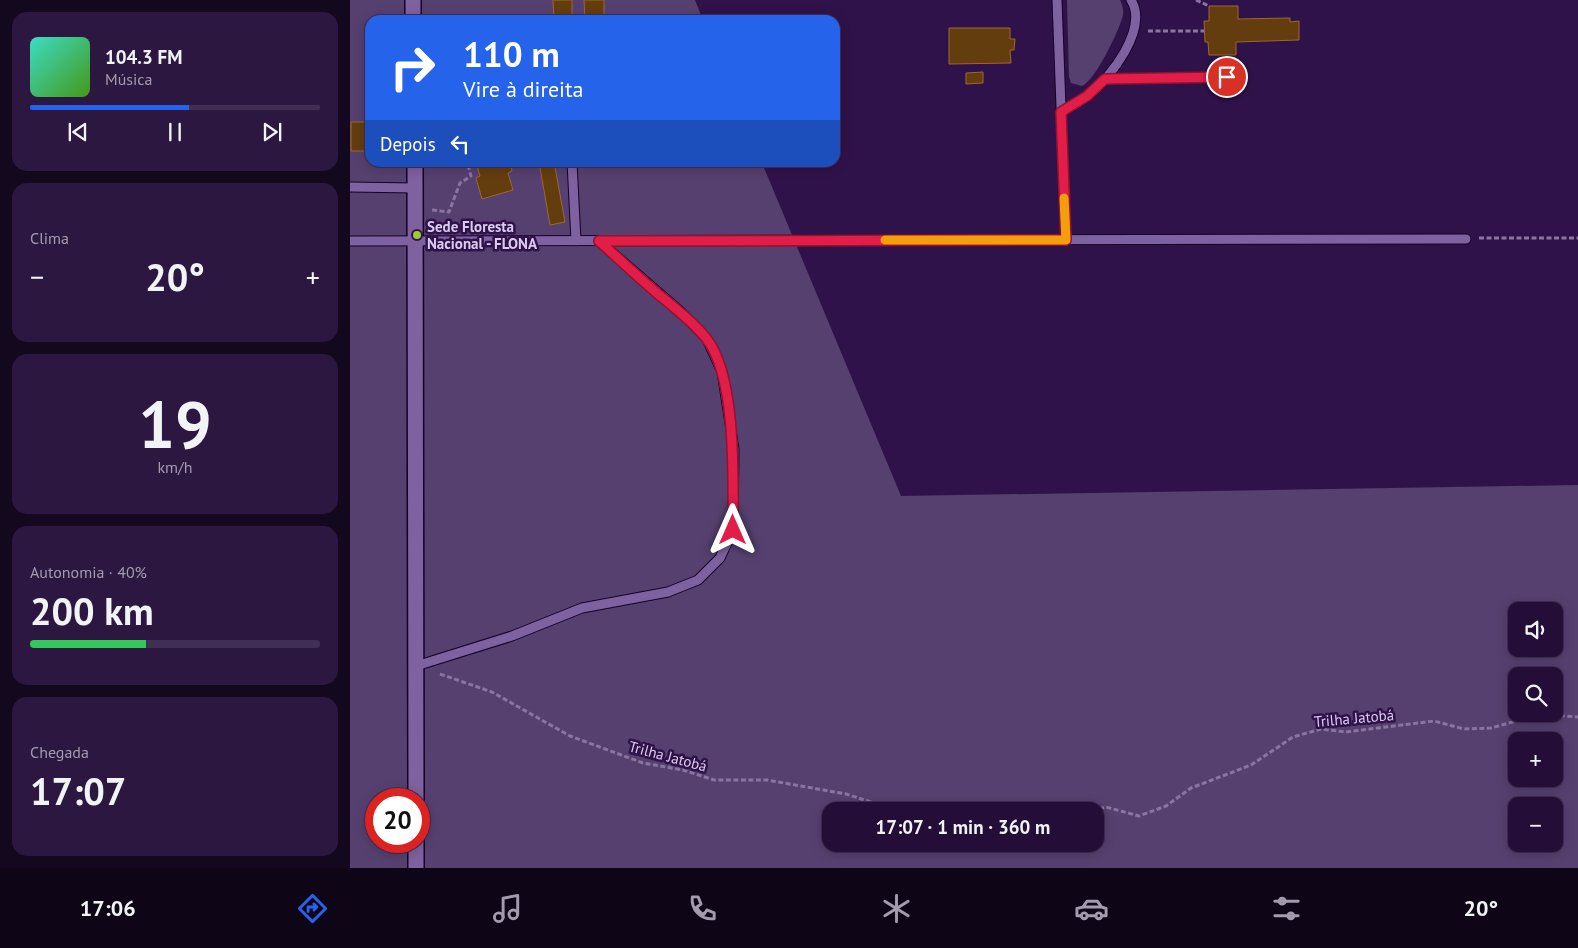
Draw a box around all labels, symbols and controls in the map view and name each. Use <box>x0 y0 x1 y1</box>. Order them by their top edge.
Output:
text: 110 m <box>463 31 560 77</box>
icon: right <box>380 35 445 100</box>
text: 104.3 FM <box>105 45 182 69</box>
pin <box>1206 56 1248 98</box>
icon: arrive <box>1213 63 1241 91</box>
text: Música <box>105 69 152 89</box>
text: Vire à direita <box>463 75 583 103</box>
icon: previous <box>64 118 92 146</box>
icon: pause <box>161 118 189 146</box>
icon: next <box>258 118 286 146</box>
icon: left <box>446 130 474 158</box>
text: Depois <box>380 132 436 156</box>
place label: Sede Floresta Nacional - FLONA <box>427 217 538 253</box>
text: Clima <box>30 228 69 248</box>
marker: Sede Floresta Nacional - FLONA <box>411 229 423 241</box>
text: 20° <box>145 252 205 301</box>
text: − <box>30 258 44 295</box>
text: + <box>306 258 320 295</box>
text: 19 <box>138 382 212 466</box>
text: km/h <box>157 457 193 477</box>
position arrow <box>706 503 758 555</box>
text: Autonomia · 40% <box>30 562 147 582</box>
text: 200 km <box>30 586 154 635</box>
map controls <box>1508 602 1563 852</box>
button: sound <box>1508 602 1563 657</box>
button: search <box>1508 667 1563 722</box>
street label: Trilha Jatobá <box>1313 705 1395 731</box>
button: + <box>1508 732 1563 787</box>
street label: Trilha Jatobá <box>627 736 709 776</box>
text: Chegada <box>30 742 89 762</box>
text: 17:07 <box>30 766 126 815</box>
speed limit sign: 20 <box>365 788 430 853</box>
button: − <box>1508 797 1563 852</box>
text: 17:07 · 1 min · 360 m <box>876 815 1050 839</box>
icon: directions <box>295 891 330 926</box>
icon: music <box>490 891 525 926</box>
icon: phone <box>685 891 720 926</box>
icon: climate <box>879 891 914 926</box>
icon: car <box>1074 891 1109 926</box>
icon: filters <box>1269 891 1304 926</box>
text: 17:06 <box>80 894 136 922</box>
text: 20° <box>1463 894 1498 922</box>

